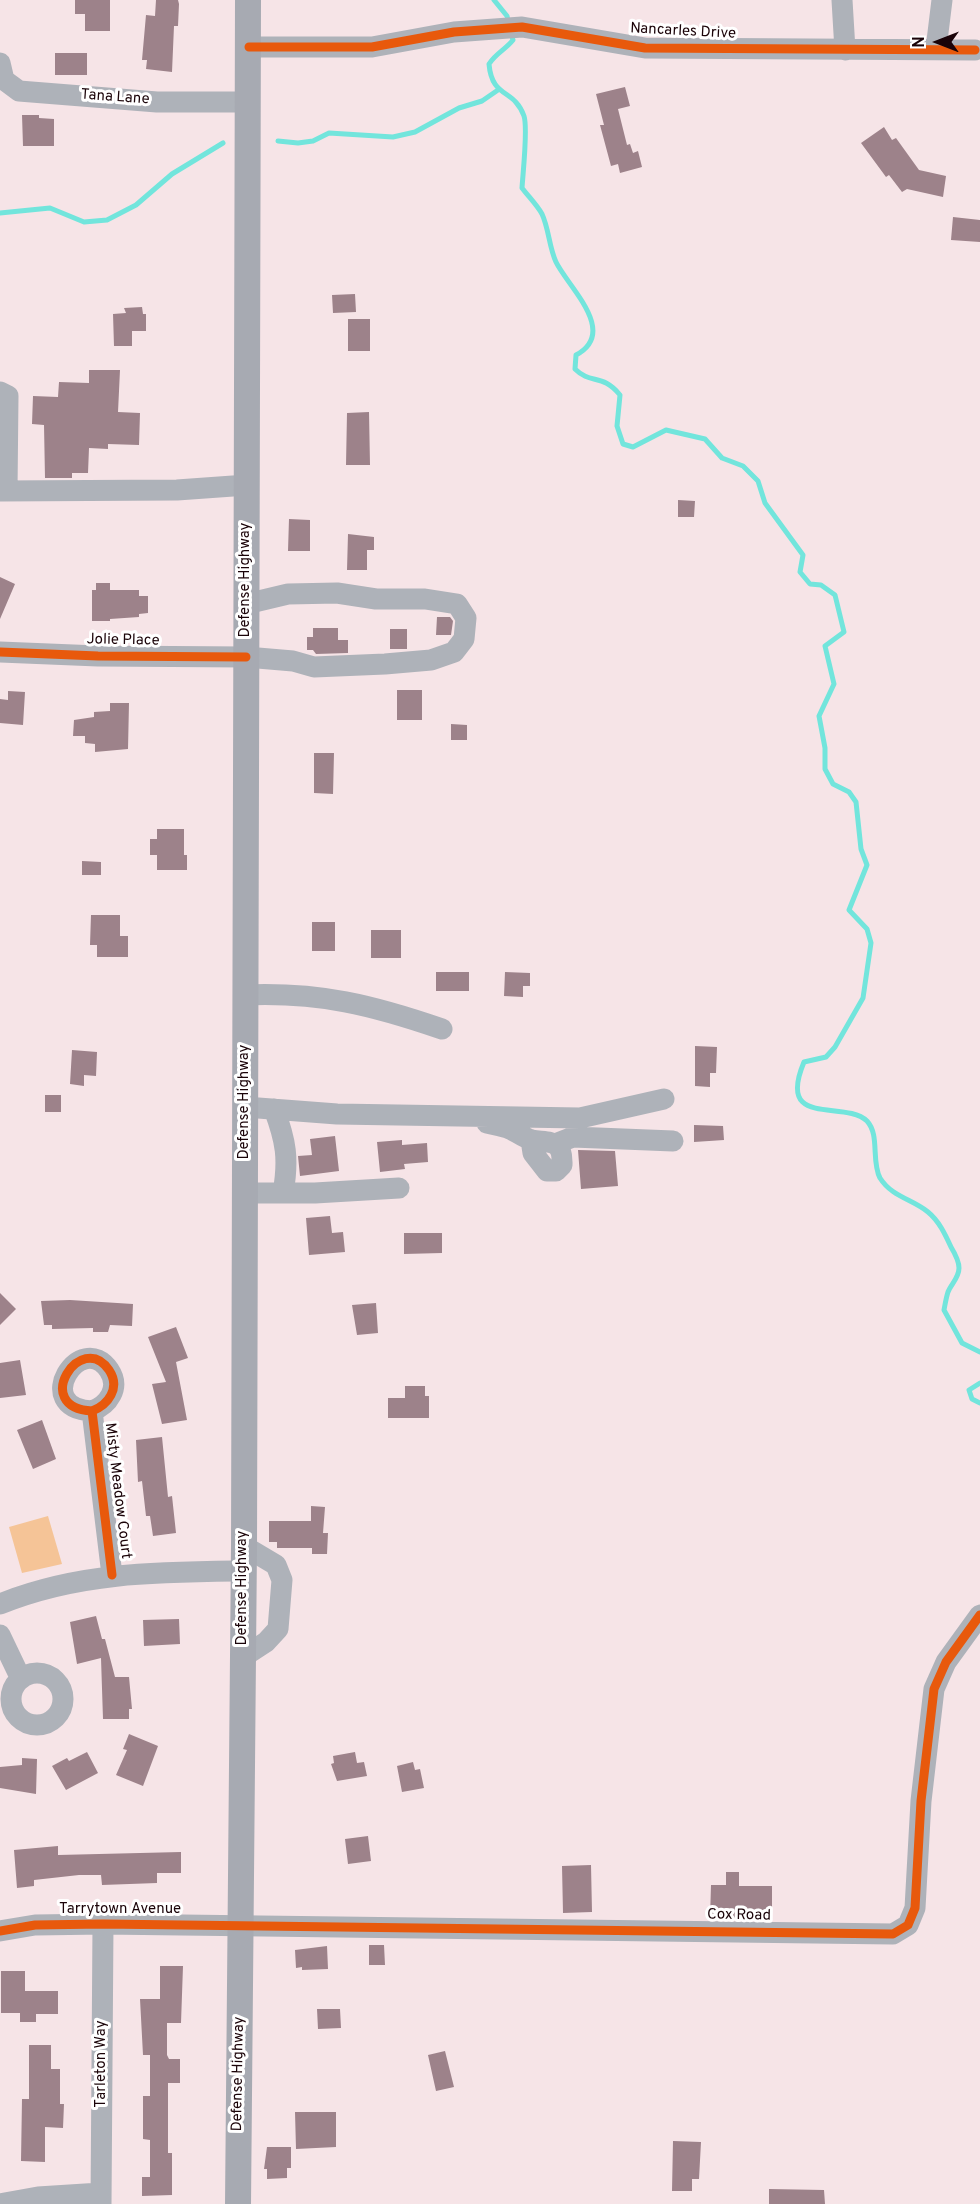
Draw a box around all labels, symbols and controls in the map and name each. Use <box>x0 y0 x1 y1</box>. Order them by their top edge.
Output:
north arrow <box>908 12 968 72</box>
street label: Nancarles Drive <box>630 20 736 44</box>
text: N <box>910 36 930 48</box>
street label: Tana Lane <box>80 87 150 109</box>
street label: Defense Highway <box>237 522 255 638</box>
street label: Jolie Place <box>86 631 160 651</box>
street label: Defense Highway <box>236 1044 254 1160</box>
street label: Misty Meadow Court <box>100 1422 134 1560</box>
street label: Defense Highway <box>234 1530 252 1646</box>
street label: Tarrytown Avenue <box>59 1901 181 1919</box>
street label: Cox Road <box>707 1906 771 1926</box>
street label: Defense Highway <box>229 2016 249 2132</box>
street label: Tarleton Way <box>93 2020 111 2108</box>

